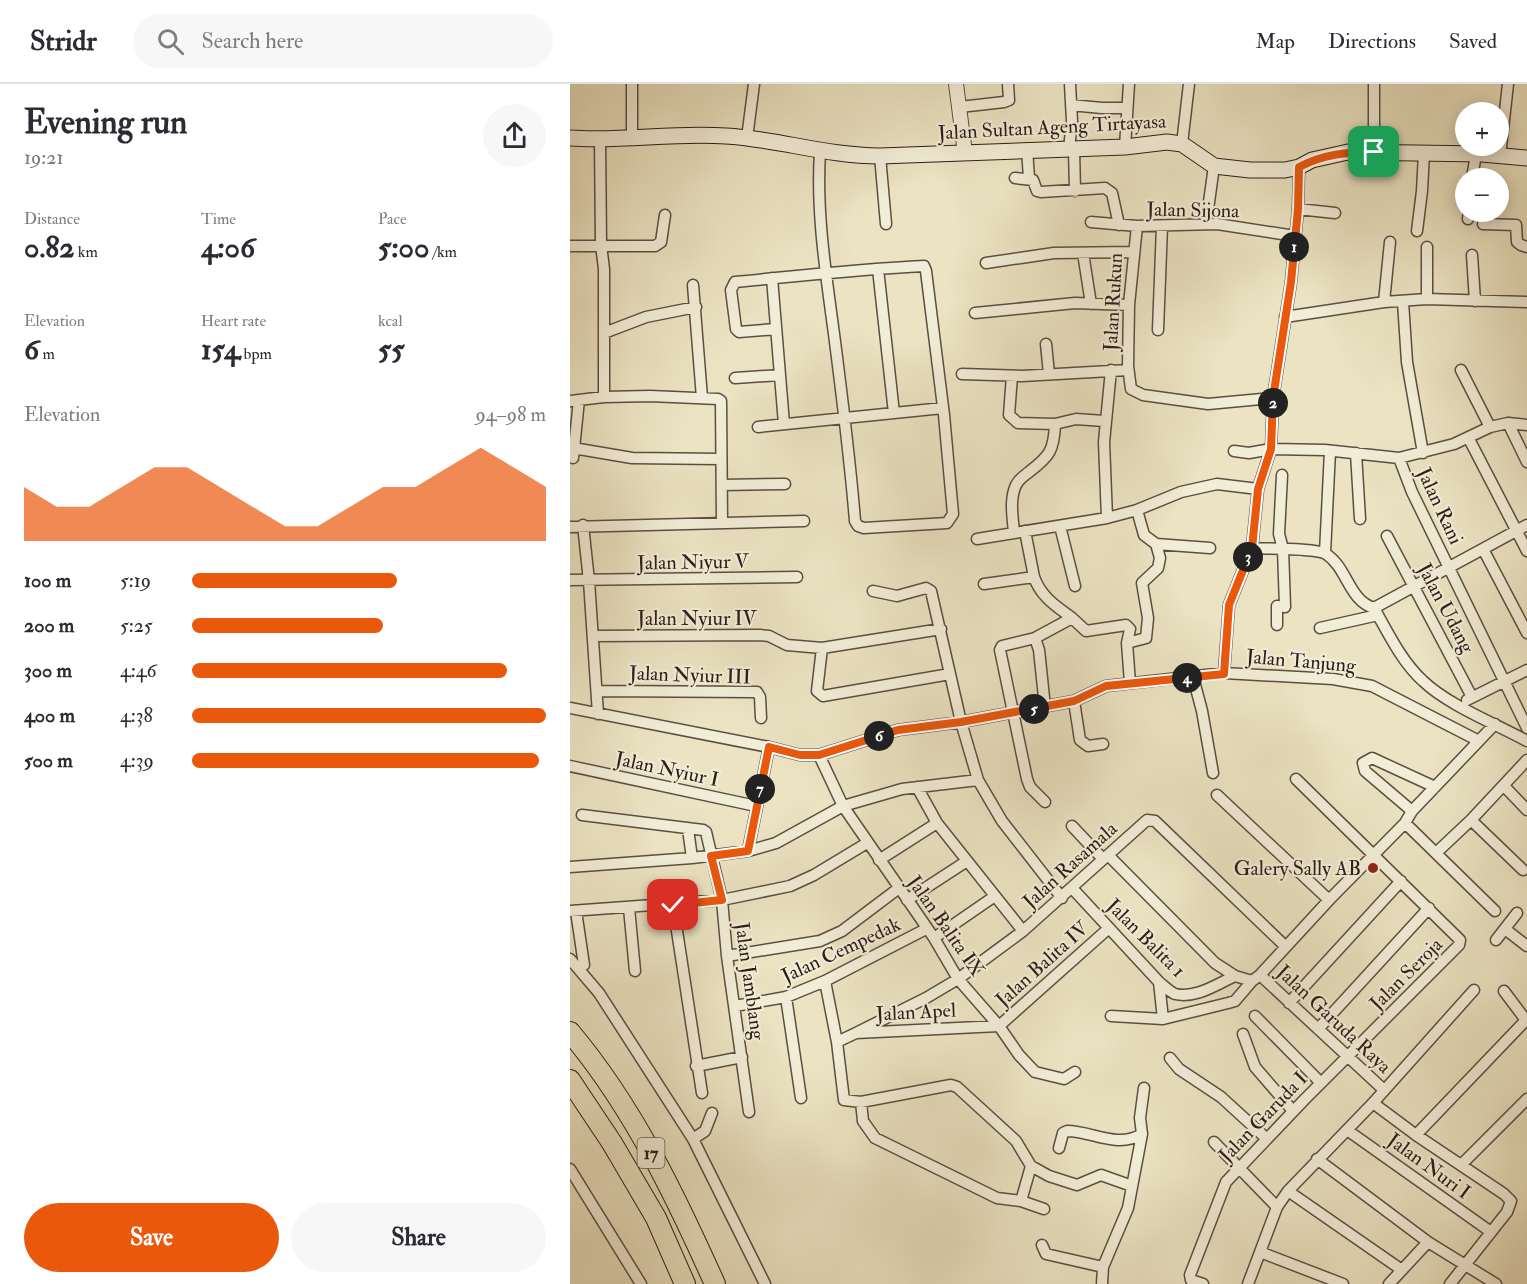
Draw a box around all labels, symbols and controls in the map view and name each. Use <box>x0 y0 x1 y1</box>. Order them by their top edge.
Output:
search box <box>133 14 553 68</box>
text: Stridr <box>30 24 97 59</box>
icon: search <box>154 25 187 58</box>
text: Search here <box>202 27 303 55</box>
text: Map <box>1255 28 1295 55</box>
text: Directions <box>1328 28 1416 55</box>
text: Saved <box>1449 28 1497 55</box>
text: Evening run <box>24 102 187 143</box>
map controls <box>1455 102 1509 222</box>
button: + <box>1455 102 1509 156</box>
button: share <box>483 104 546 167</box>
street label: Jalan Sultan Ageng Tirtayasa <box>936 108 1168 146</box>
pin <box>1348 126 1399 177</box>
icon: arrive <box>1357 135 1390 168</box>
text: 19:21 <box>24 145 64 170</box>
button: − <box>1455 168 1509 222</box>
street label: Jalan Sijona <box>1145 197 1240 223</box>
text: Distance <box>24 209 80 229</box>
text: Time <box>201 209 236 229</box>
text: Pace <box>378 209 407 229</box>
text: 0.82 <box>24 229 75 266</box>
text: 4:06 <box>201 229 255 266</box>
text: 5:00 <box>378 229 429 266</box>
pin: 1 <box>1279 232 1309 262</box>
text: 1 <box>1291 237 1297 257</box>
text: km <box>75 242 98 262</box>
text: /km <box>429 242 457 262</box>
street label: Jalan Rukun <box>1098 252 1128 353</box>
text: Elevation <box>24 311 85 331</box>
text: Heart rate <box>201 311 266 331</box>
text: kcal <box>378 311 403 331</box>
text: 6 <box>24 331 39 368</box>
text: 154 <box>201 331 240 368</box>
text: 55 <box>378 331 404 368</box>
text: m <box>39 344 55 364</box>
text: bpm <box>240 344 272 364</box>
pin: 2 <box>1258 388 1288 418</box>
text: 2 <box>1269 393 1277 413</box>
text: Elevation <box>24 402 100 427</box>
text: 94–98 m <box>476 402 546 427</box>
street label: Jalan Rani <box>1411 463 1469 548</box>
pin: 3 <box>1233 542 1263 572</box>
text: 3 <box>1245 547 1251 567</box>
street label: Jalan Niyur V <box>636 549 750 575</box>
street label: Jalan Udang <box>1411 558 1481 658</box>
text: 100 m <box>24 568 71 593</box>
text: 5:19 <box>120 568 151 593</box>
street label: Jalan Nyiur IV <box>636 606 758 631</box>
text: 200 m <box>24 613 74 638</box>
text: 5:25 <box>120 613 153 638</box>
street label: Jalan Tanjung <box>1244 644 1358 678</box>
text: 300 m <box>24 658 72 683</box>
text: 4:46 <box>120 658 157 683</box>
street label: Jalan Nyiur III <box>628 660 751 690</box>
pin: 4 <box>1172 663 1202 693</box>
text: 4 <box>1183 668 1191 688</box>
pin: 5 <box>1019 694 1049 724</box>
text: 5 <box>1030 699 1038 719</box>
text: 400 m <box>24 703 75 728</box>
text: 4:38 <box>120 703 153 728</box>
pin: 6 <box>864 721 894 751</box>
text: 6 <box>875 726 883 746</box>
street label: Jalan Nyiur I <box>612 746 721 792</box>
text: 500 m <box>24 748 73 773</box>
text: 4:39 <box>120 748 154 773</box>
pin: 7 <box>745 774 775 804</box>
text: 7 <box>756 779 764 799</box>
street label: Jalan Rasamala <box>1017 816 1123 915</box>
place label: Galery Sally AB <box>1234 856 1361 881</box>
marker: Galery Sally AB <box>1366 861 1380 875</box>
street label: Jalan Balita IX <box>901 870 990 982</box>
pin <box>647 879 698 930</box>
icon: check <box>656 888 689 921</box>
street label: Jalan Balita 1 <box>1101 893 1191 983</box>
street label: Jalan Cempedak <box>777 911 905 990</box>
street label: Jalan Balita IV <box>990 915 1094 1013</box>
street label: Jalan Jamblang <box>729 920 771 1042</box>
street label: Jalan Seroja <box>1364 932 1448 1016</box>
street label: Jalan Garuda Raya <box>1271 959 1397 1079</box>
street label: Jalan Apel <box>874 997 957 1028</box>
street label: Jalan Garuda I <box>1213 1066 1313 1168</box>
street label: Jalan Nuri I <box>1382 1127 1475 1205</box>
road number: 17 <box>638 1138 664 1168</box>
button: Save <box>24 1203 279 1272</box>
button: Share <box>291 1203 546 1272</box>

